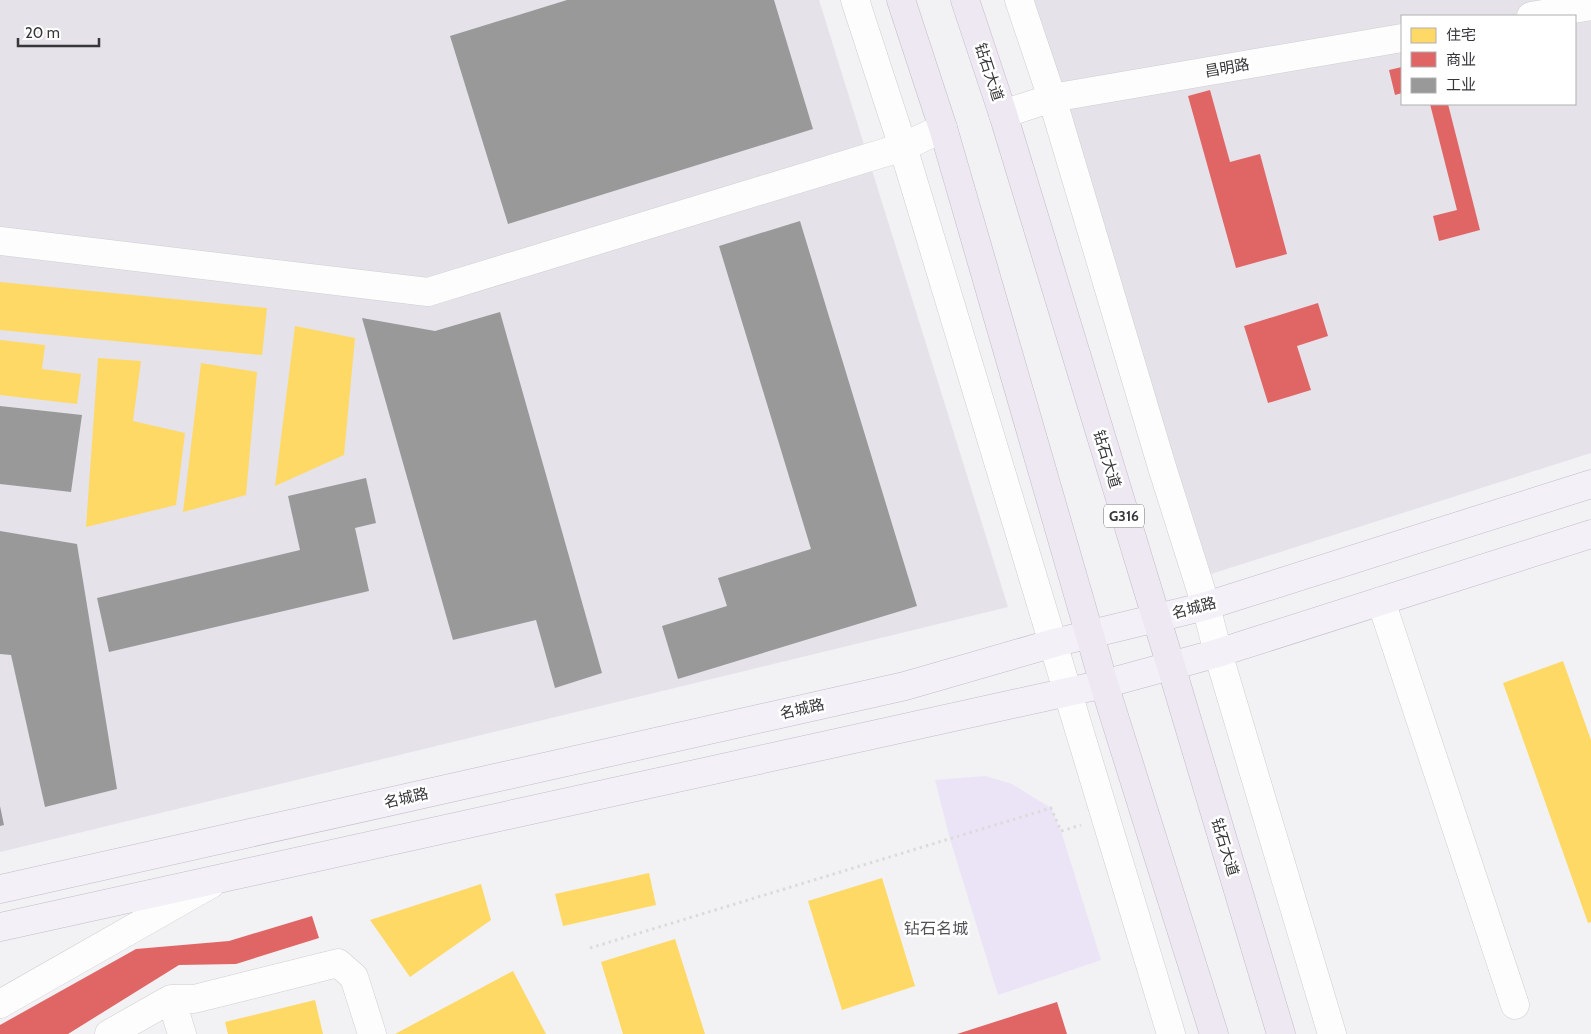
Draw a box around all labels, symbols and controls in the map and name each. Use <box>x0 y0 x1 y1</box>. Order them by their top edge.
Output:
scale bar <box>18 15 99 47</box>
legend <box>1401 15 1576 105</box>
text: 20 m <box>25 24 60 42</box>
text: 住宅 <box>1446 26 1476 44</box>
street label: 钻石大道 <box>971 41 1007 103</box>
text: 商业 <box>1446 51 1476 69</box>
street label: 昌明路 <box>1203 55 1251 81</box>
text: 工业 <box>1446 76 1476 94</box>
street label: 钻石大道 <box>1090 428 1124 490</box>
road number: G316 <box>1104 504 1144 528</box>
street label: 名城路 <box>1170 593 1218 623</box>
street label: 名城路 <box>778 695 826 723</box>
street label: 名城路 <box>382 784 430 812</box>
street label: 钻石大道 <box>1208 816 1242 878</box>
district label: 钻石名城 <box>904 919 968 938</box>

